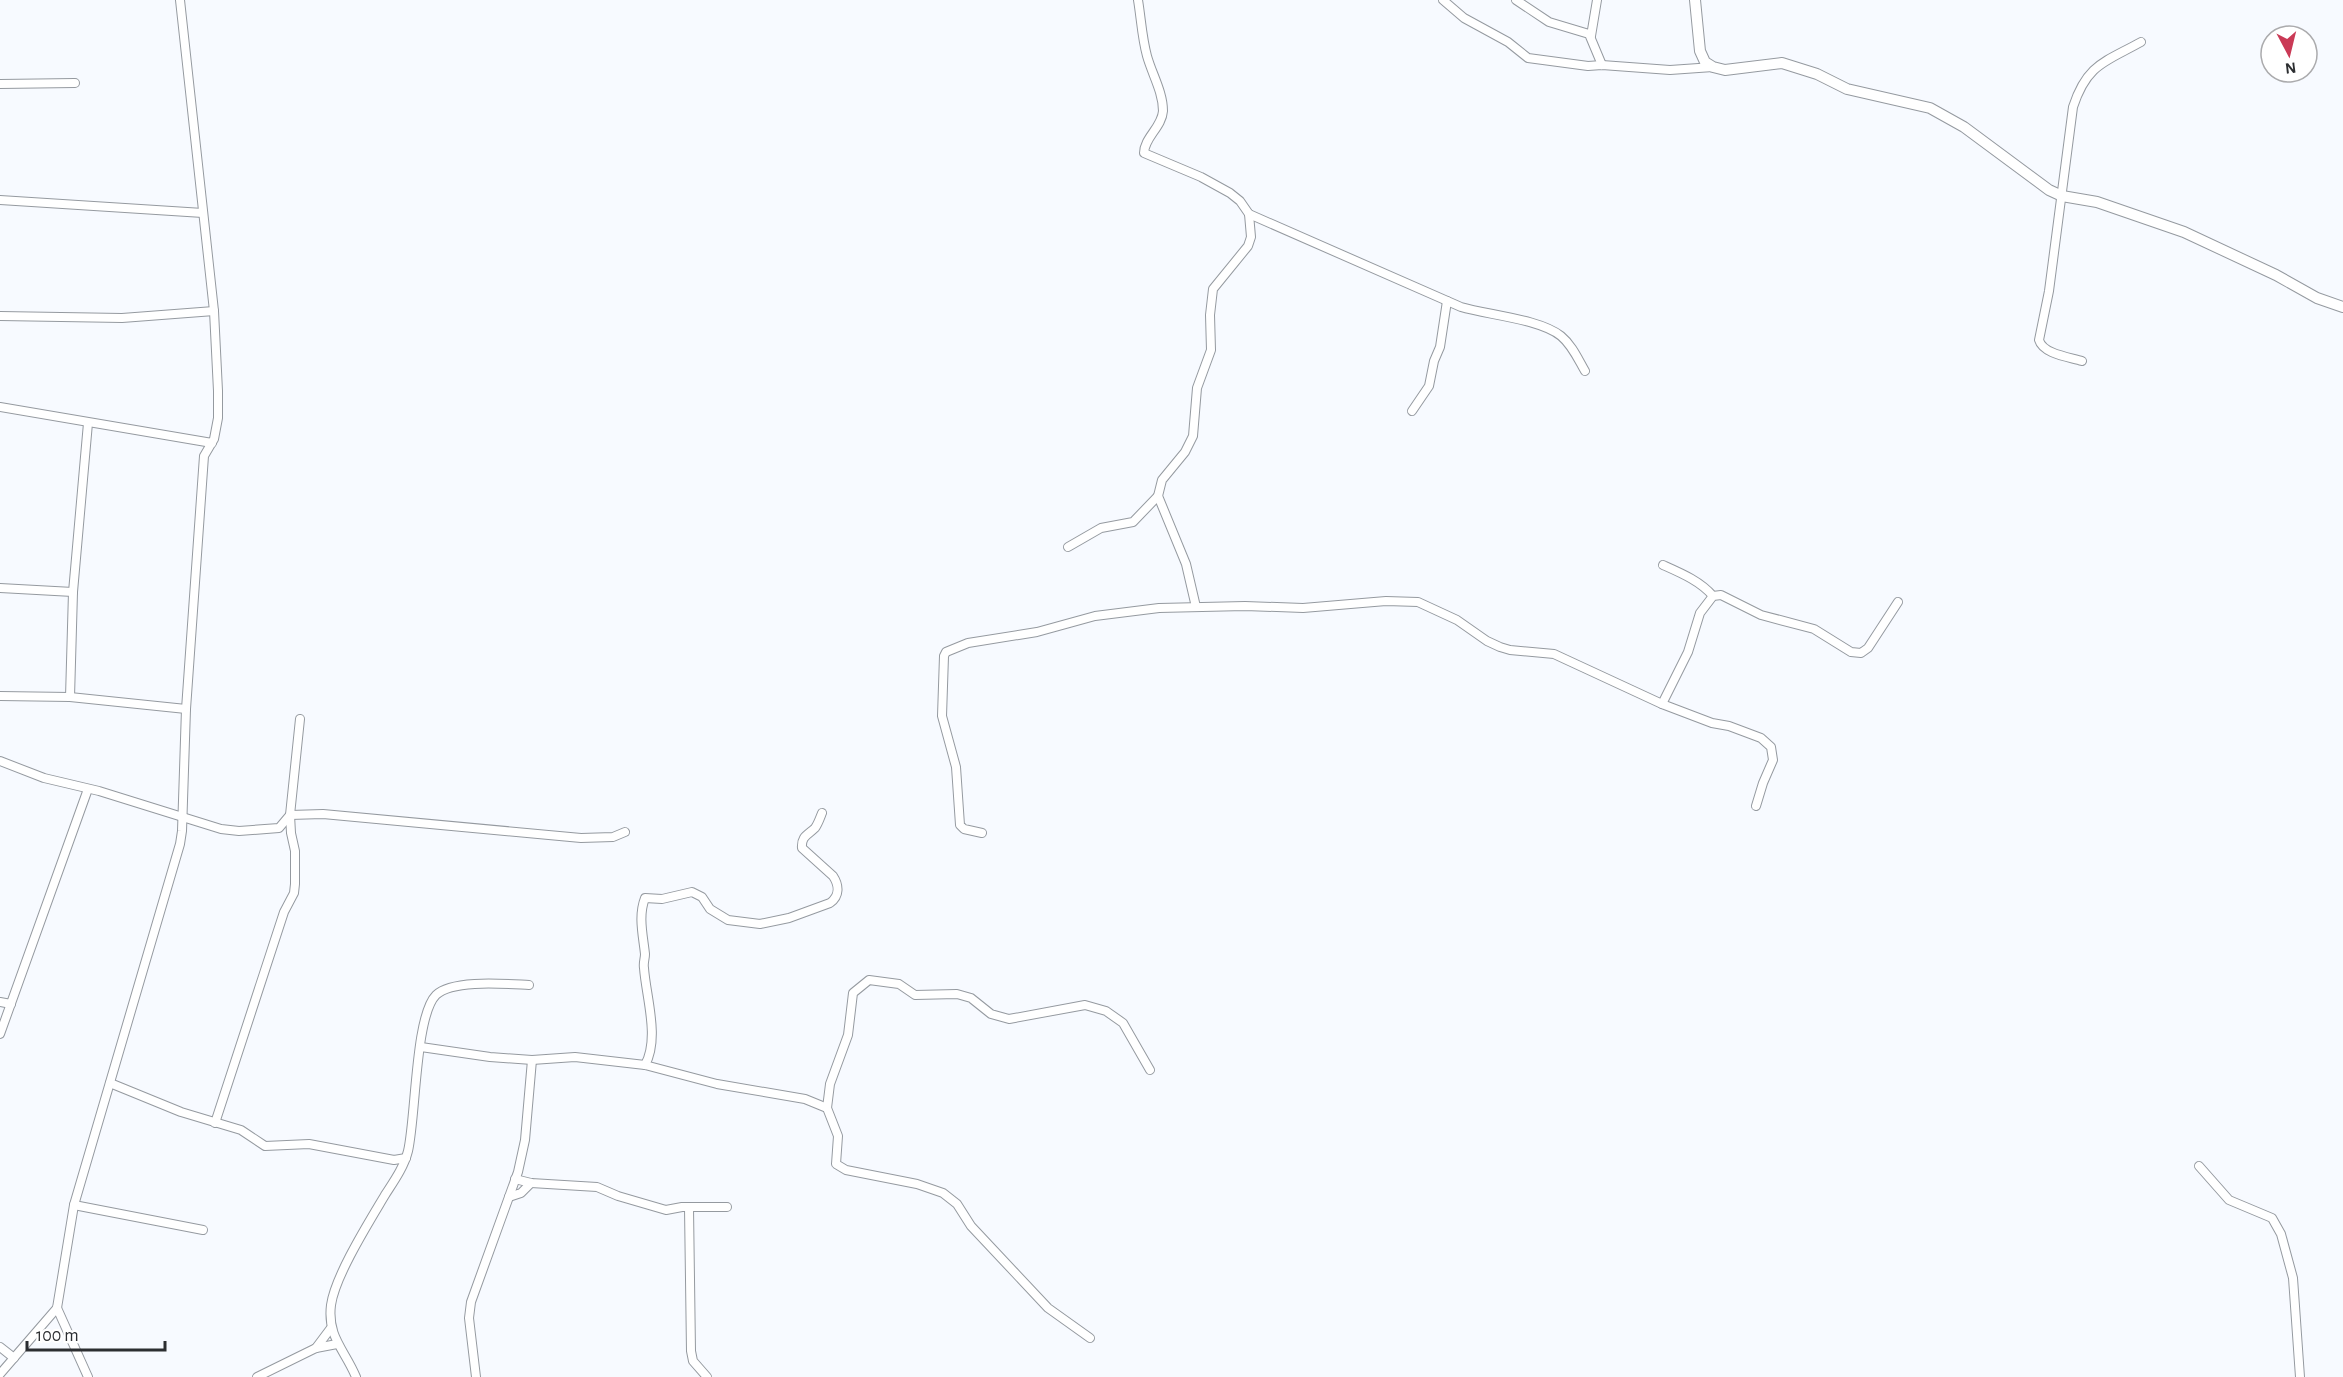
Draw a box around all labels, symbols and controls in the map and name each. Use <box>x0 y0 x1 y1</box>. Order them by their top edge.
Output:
north arrow <box>2259 24 2319 84</box>
text: N <box>2284 59 2297 77</box>
scale bar <box>27 1314 165 1352</box>
text: 100 m <box>36 1327 79 1345</box>

